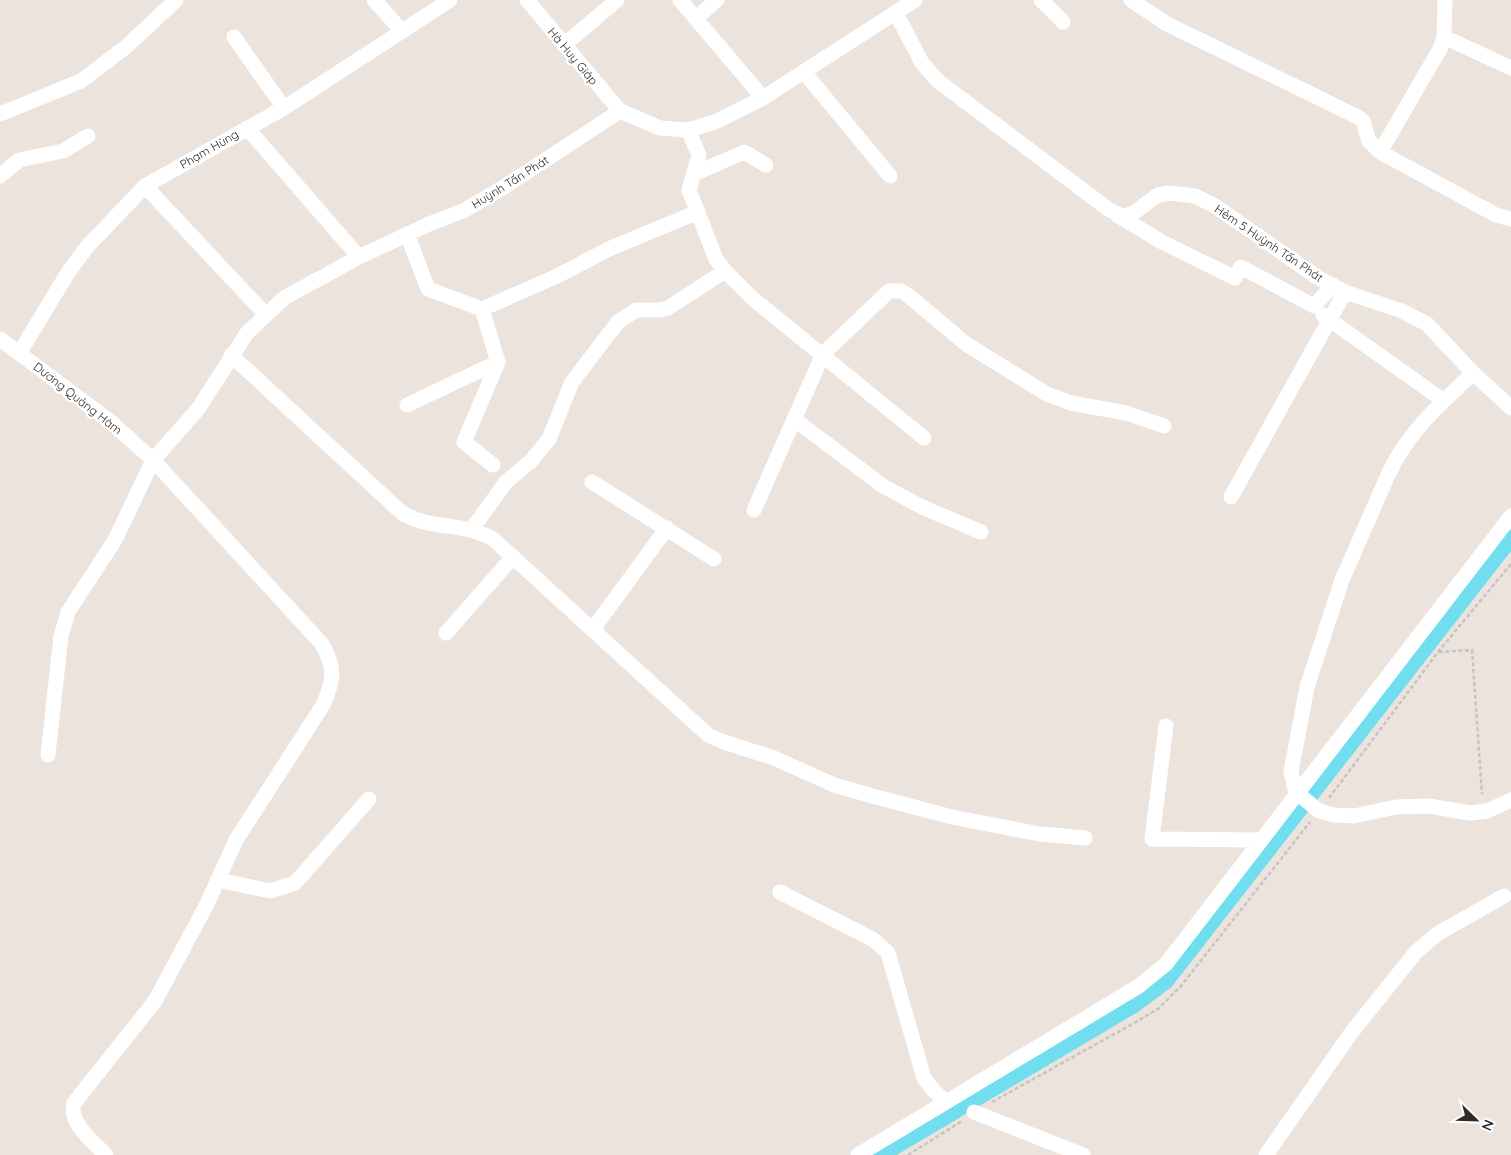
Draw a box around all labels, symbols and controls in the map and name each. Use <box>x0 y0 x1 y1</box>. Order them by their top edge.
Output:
street label: Hà Huy Giáp <box>545 24 601 88</box>
street label: Phạm Hùng <box>177 126 241 172</box>
street label: Huỳnh Tấn Phát <box>469 152 551 212</box>
street label: Hẻm 5 Huỳnh Tấn Phát <box>1212 201 1326 285</box>
street label: Dương Quảng Hàm <box>31 359 125 437</box>
north arrow <box>1451 1095 1501 1145</box>
text: N <box>1478 1117 1498 1133</box>

